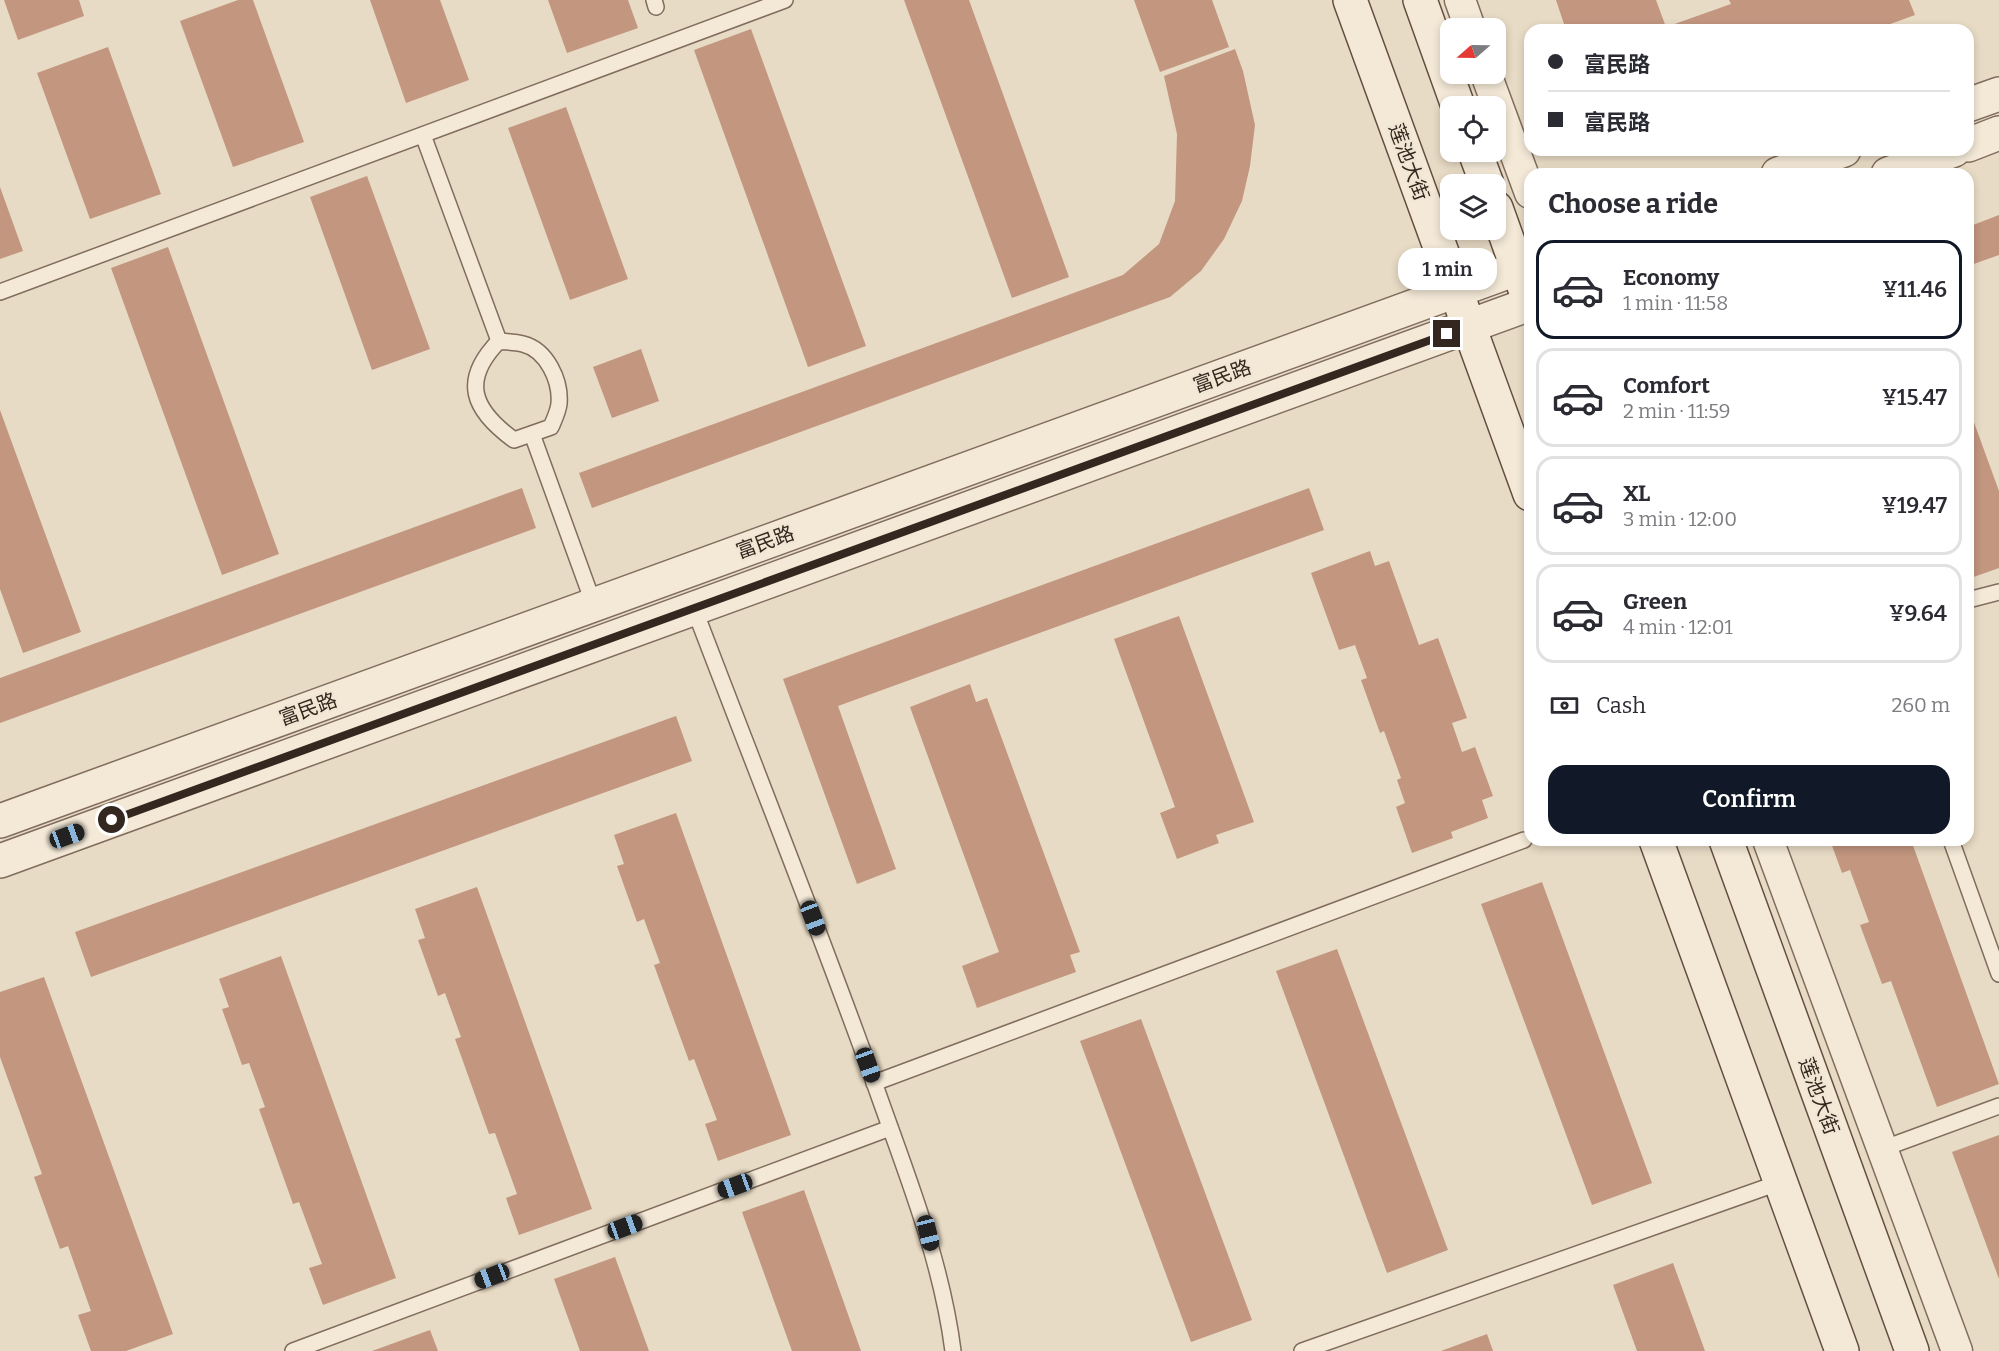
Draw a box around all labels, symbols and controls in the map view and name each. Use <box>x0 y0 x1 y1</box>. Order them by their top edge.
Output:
north arrow <box>1440 18 1506 84</box>
map controls <box>1440 18 1506 240</box>
text: 富民路 <box>1584 51 1650 78</box>
button: locate <box>1440 96 1506 162</box>
text: 富民路 <box>1584 109 1650 136</box>
street label: 莲池大街 <box>1384 120 1434 204</box>
button: layers <box>1440 174 1506 240</box>
text: Choose a ride <box>1548 188 1718 220</box>
callout: 1 min <box>1398 247 1496 289</box>
text: 1 min <box>1422 257 1473 281</box>
icon: car <box>1551 263 1605 317</box>
text: Economy <box>1623 264 1719 291</box>
text: ¥11.46 <box>1882 276 1947 303</box>
text: 1 min · 11:58 <box>1623 291 1728 315</box>
route end <box>1433 320 1460 347</box>
street label: 富民路 <box>1190 354 1254 398</box>
icon: car <box>1551 371 1605 425</box>
text: Comfort <box>1623 372 1710 399</box>
text: ¥15.47 <box>1882 384 1947 411</box>
text: 2 min · 11:59 <box>1623 399 1730 423</box>
icon: car <box>1551 479 1605 533</box>
text: XL <box>1623 480 1650 507</box>
text: ¥19.47 <box>1881 492 1947 519</box>
text: 3 min · 12:00 <box>1623 507 1737 531</box>
street label: 富民路 <box>733 520 797 564</box>
icon: car <box>1551 587 1605 641</box>
text: Green <box>1623 588 1687 615</box>
text: ¥9.64 <box>1889 600 1947 627</box>
text: 4 min · 12:01 <box>1623 615 1733 639</box>
street label: 富民路 <box>276 687 340 731</box>
icon: cash <box>1548 689 1581 722</box>
text: Cash <box>1596 692 1646 719</box>
text: 260 m <box>1891 693 1950 717</box>
button: Confirm <box>1548 765 1950 834</box>
route start <box>98 806 125 833</box>
car <box>47 821 87 851</box>
car <box>798 898 828 938</box>
car <box>853 1045 883 1085</box>
street label: 莲池大街 <box>1794 1054 1844 1138</box>
car <box>715 1171 755 1201</box>
car <box>605 1212 645 1242</box>
car <box>915 1213 941 1253</box>
car <box>472 1261 512 1291</box>

